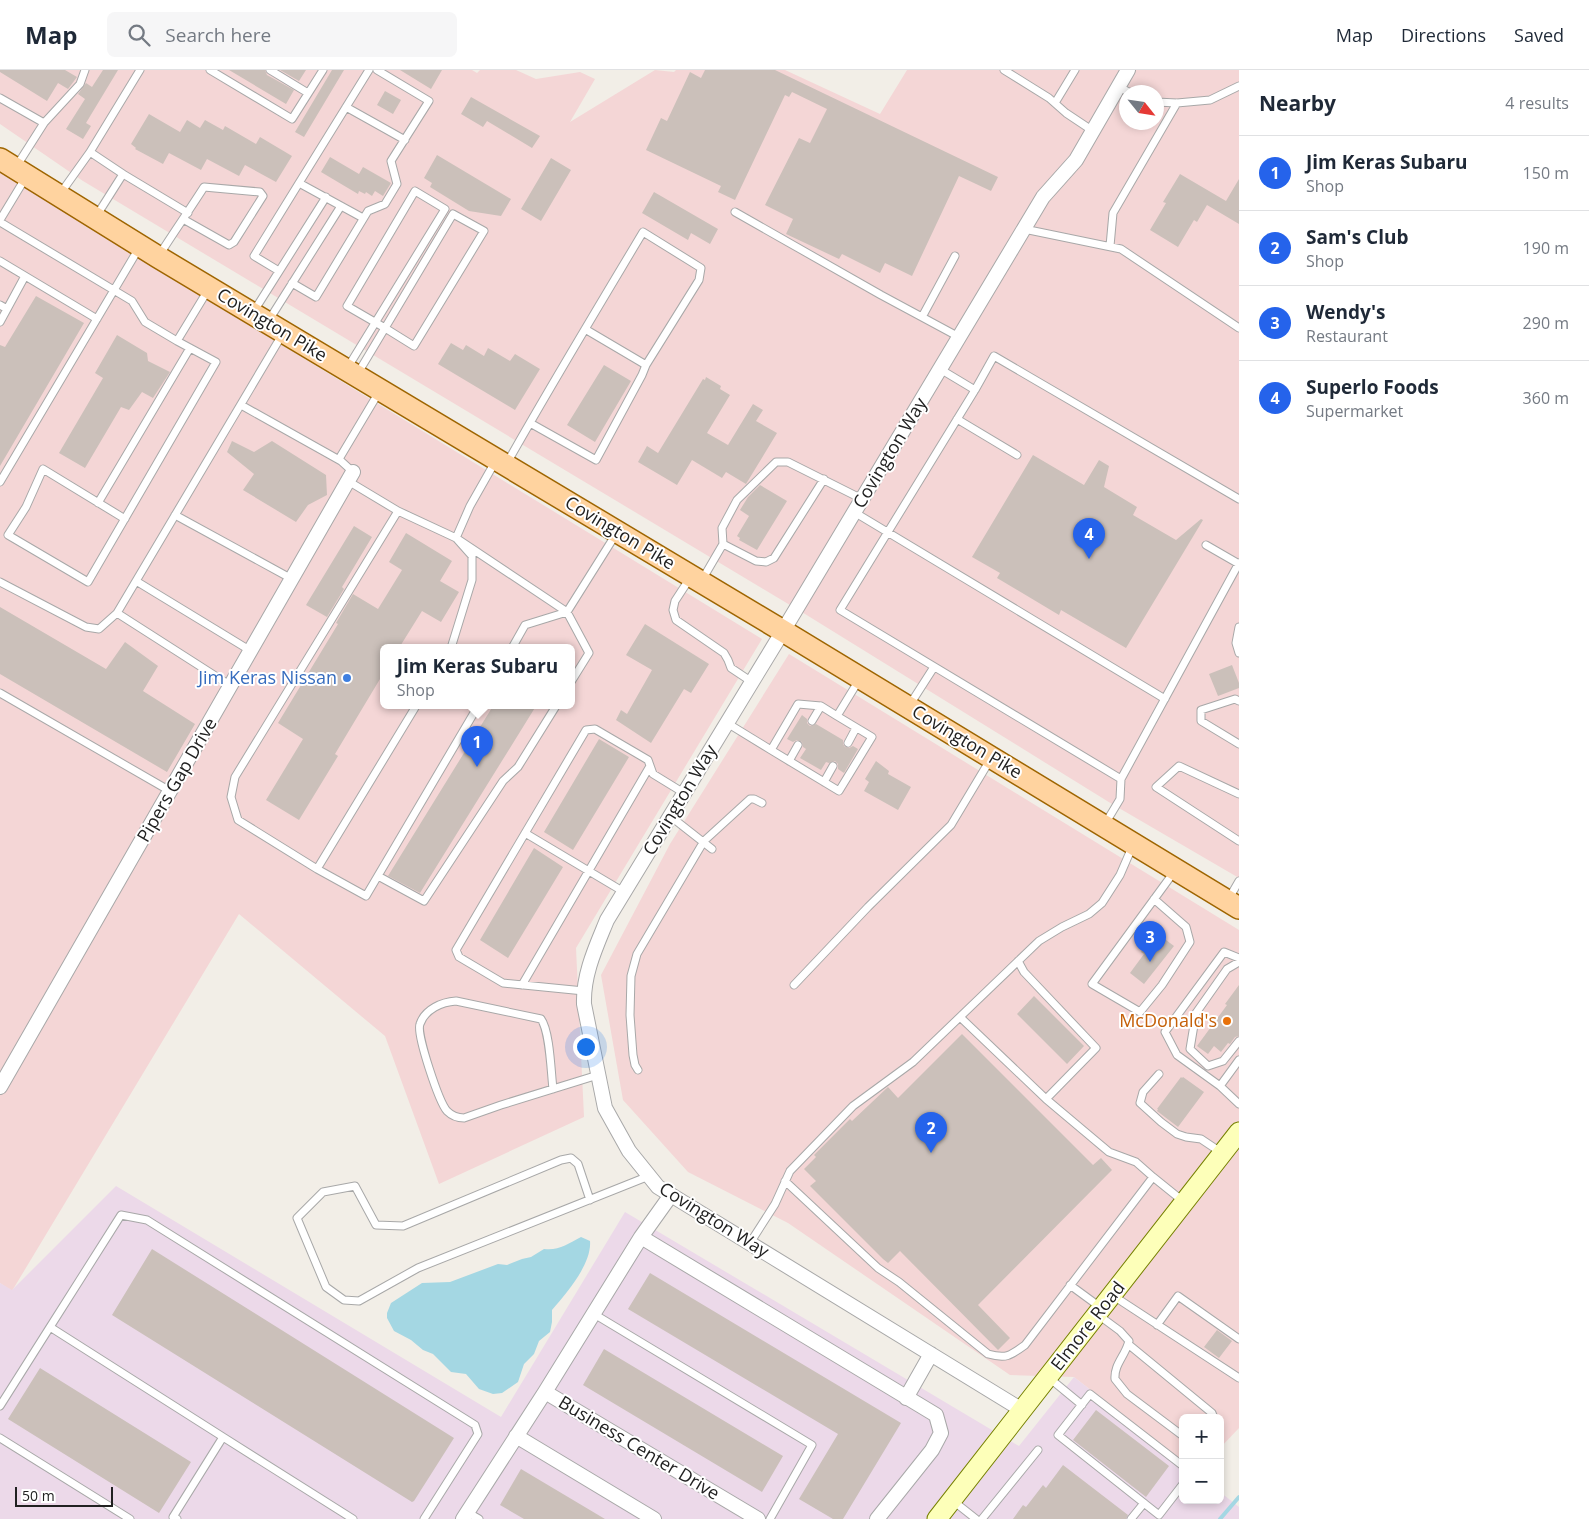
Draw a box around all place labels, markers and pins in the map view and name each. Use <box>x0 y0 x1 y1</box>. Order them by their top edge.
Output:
pin: 4 <box>1073 518 1105 559</box>
place label: Jim Keras Nissan <box>196 665 337 689</box>
marker: Jim Keras Nissan <box>341 672 353 684</box>
pin: 1 <box>461 726 493 767</box>
pin: 3 <box>1134 921 1166 962</box>
place label: McDonald's <box>1119 1008 1217 1032</box>
marker: McDonald's <box>1221 1015 1233 1027</box>
pin: 2 <box>915 1112 947 1153</box>

